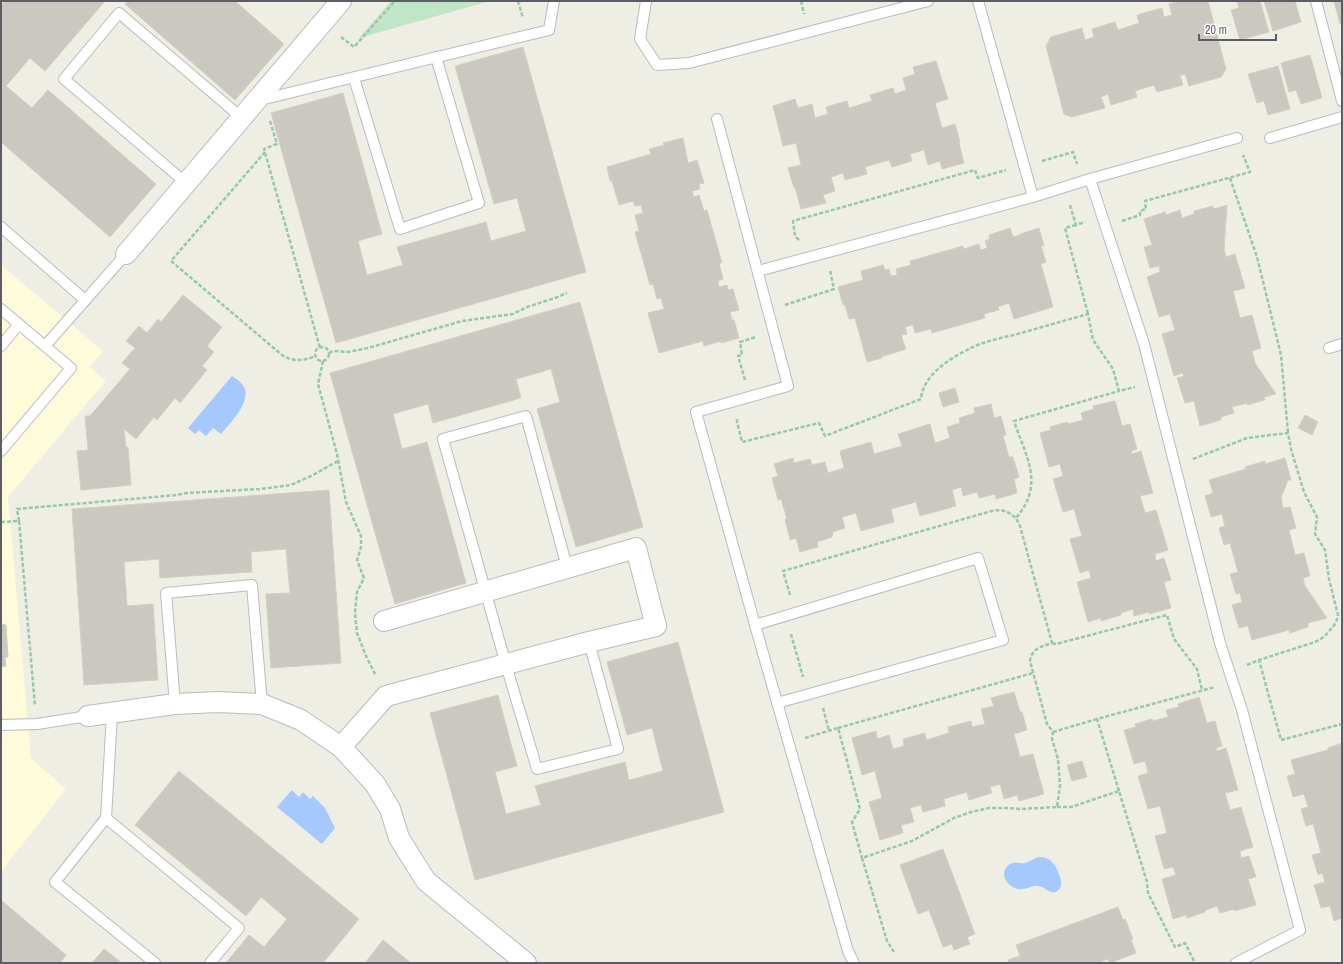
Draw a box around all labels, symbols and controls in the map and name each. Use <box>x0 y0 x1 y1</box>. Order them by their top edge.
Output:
scale bar <box>1199 16 1276 42</box>
text: 20 m <box>1205 22 1227 38</box>

